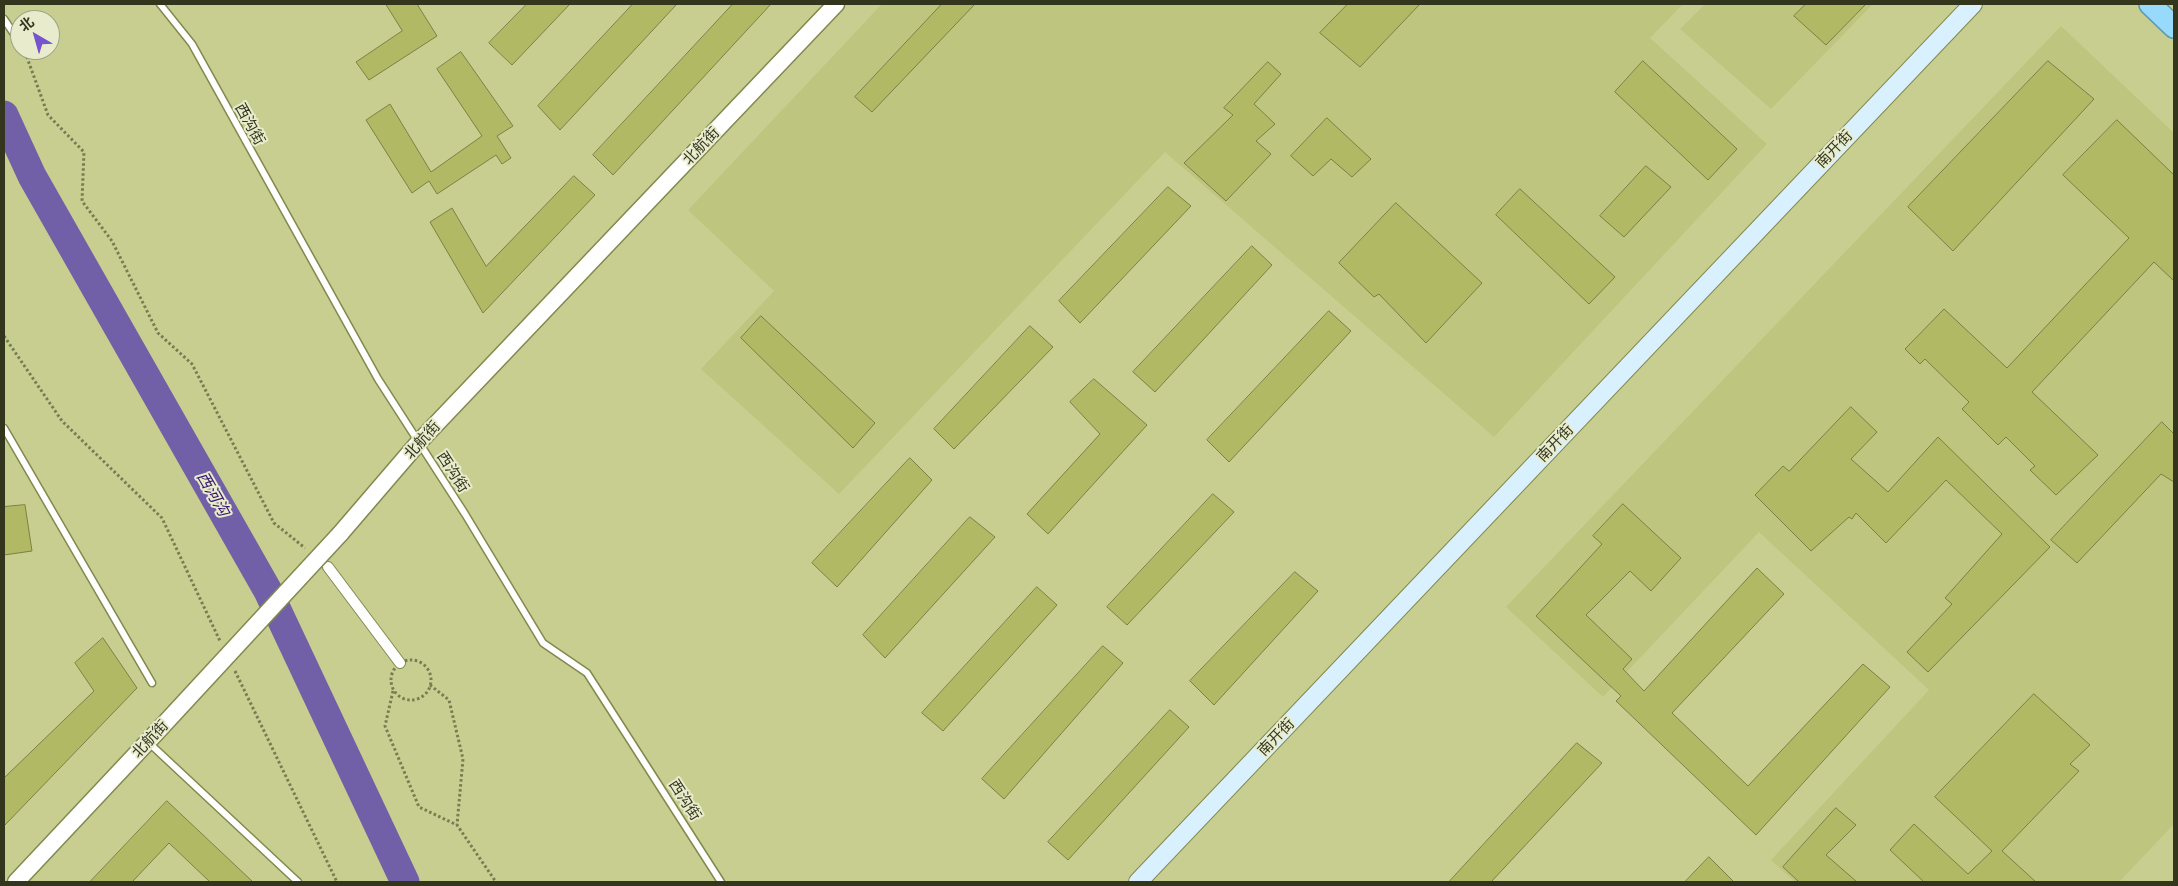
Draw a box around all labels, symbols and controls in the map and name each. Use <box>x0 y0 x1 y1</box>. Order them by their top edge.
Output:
north arrow <box>10 10 60 60</box>
text: 北 <box>15 13 37 35</box>
street label: 西沟街 <box>231 100 269 148</box>
street label: 北航街 <box>679 124 723 168</box>
street label: 南开街 <box>1812 127 1856 171</box>
street label: 北航街 <box>400 417 444 463</box>
street label: 南开街 <box>1533 421 1577 465</box>
street label: 西沟街 <box>433 448 473 496</box>
water label: 西河沟 <box>193 468 233 520</box>
street label: 南开街 <box>1254 715 1298 759</box>
street label: 北航街 <box>128 716 172 762</box>
street label: 西沟街 <box>665 776 705 824</box>

